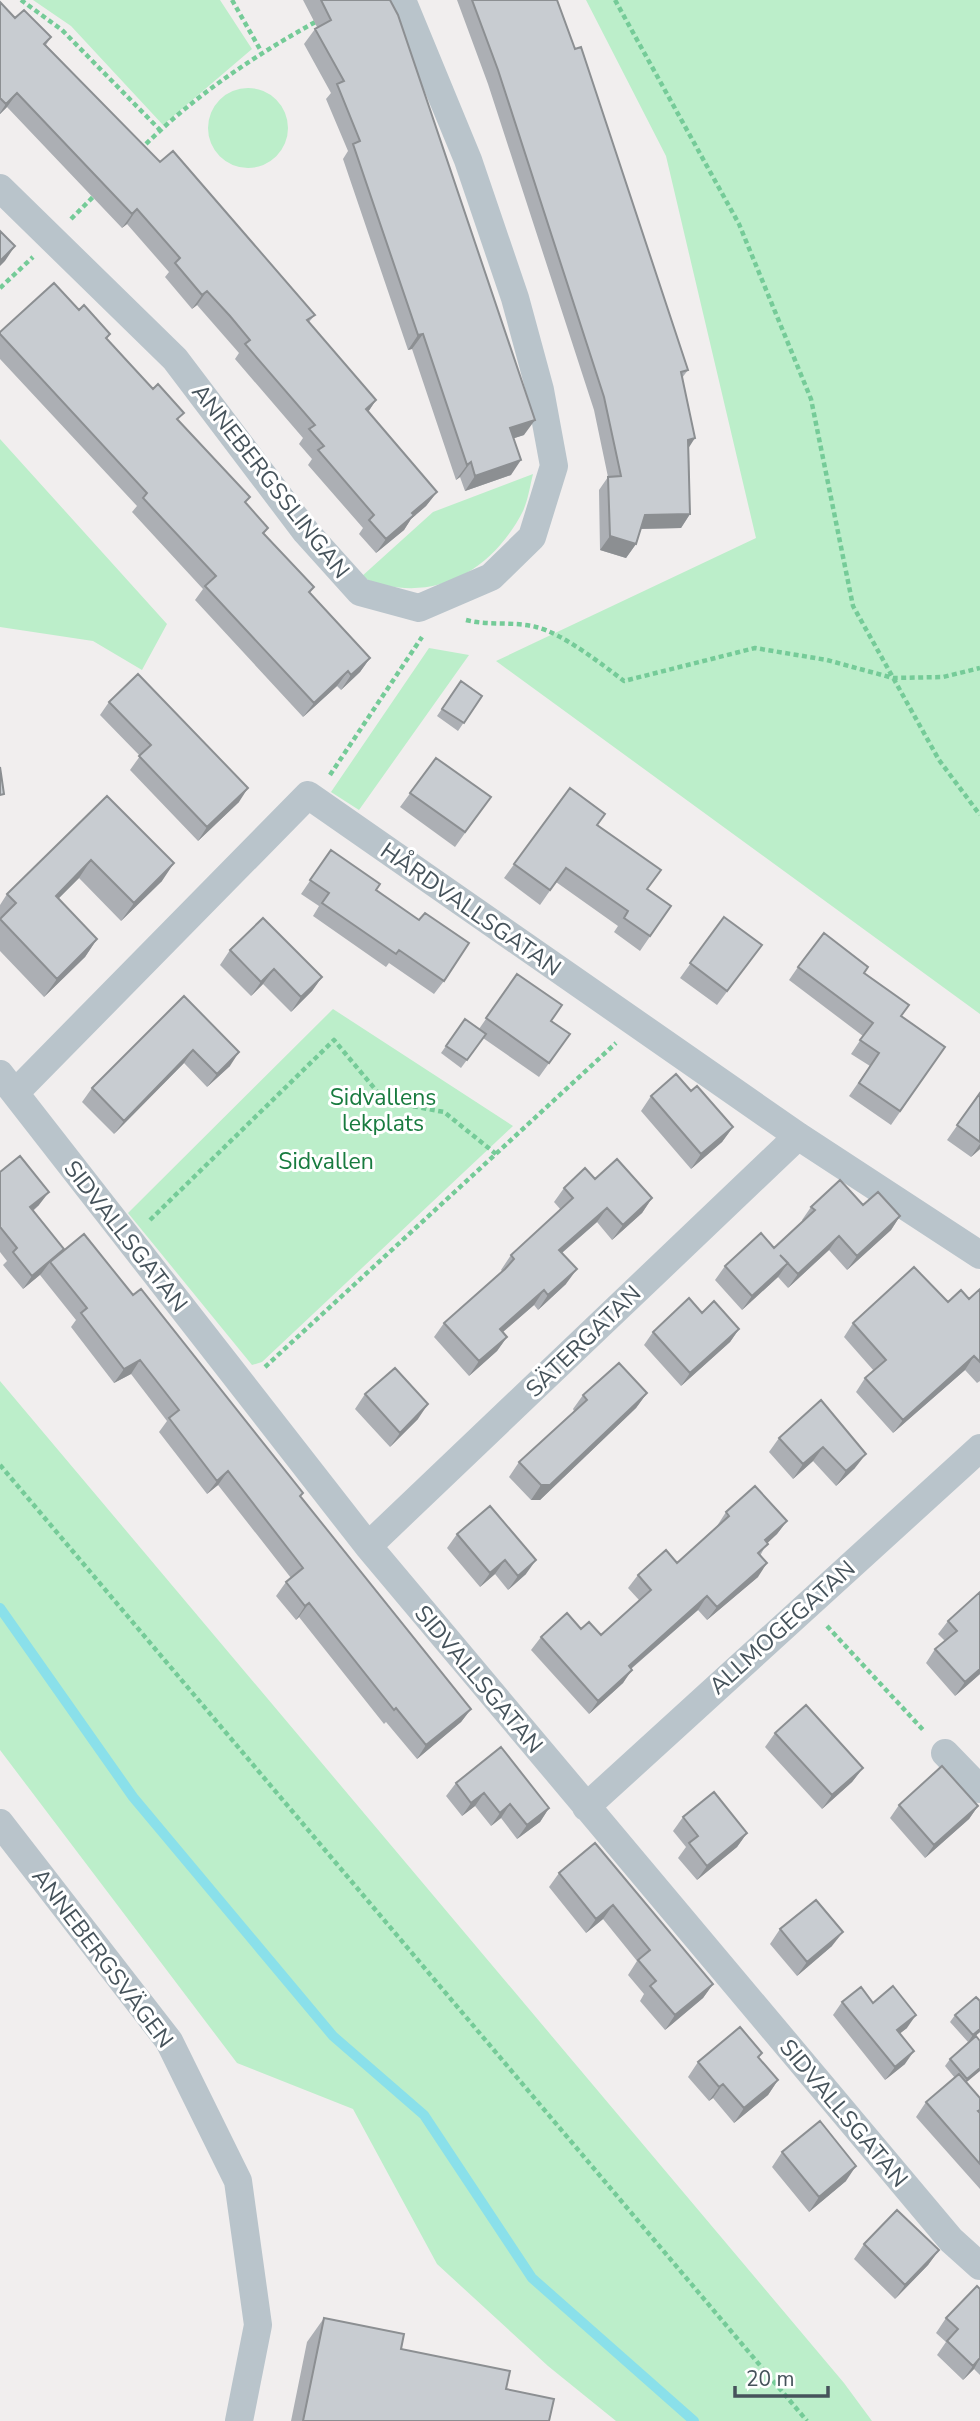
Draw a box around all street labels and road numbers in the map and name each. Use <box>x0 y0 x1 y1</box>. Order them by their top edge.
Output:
street label: ANNEBERGSSLINGAN <box>185 377 356 585</box>
street label: HÅRDVALLSGATAN <box>374 835 568 983</box>
street label: SIDVALLSGATAN <box>57 1154 195 1319</box>
street label: SÄTERGATAN <box>519 1278 648 1404</box>
street label: ALLMOGEGATAN <box>703 1553 862 1701</box>
street label: SIDVALLSGATAN <box>407 1599 550 1760</box>
street label: ANNEBERGSVÄGEN <box>25 1862 180 2054</box>
street label: SIDVALLSGATAN <box>772 2033 915 2194</box>

